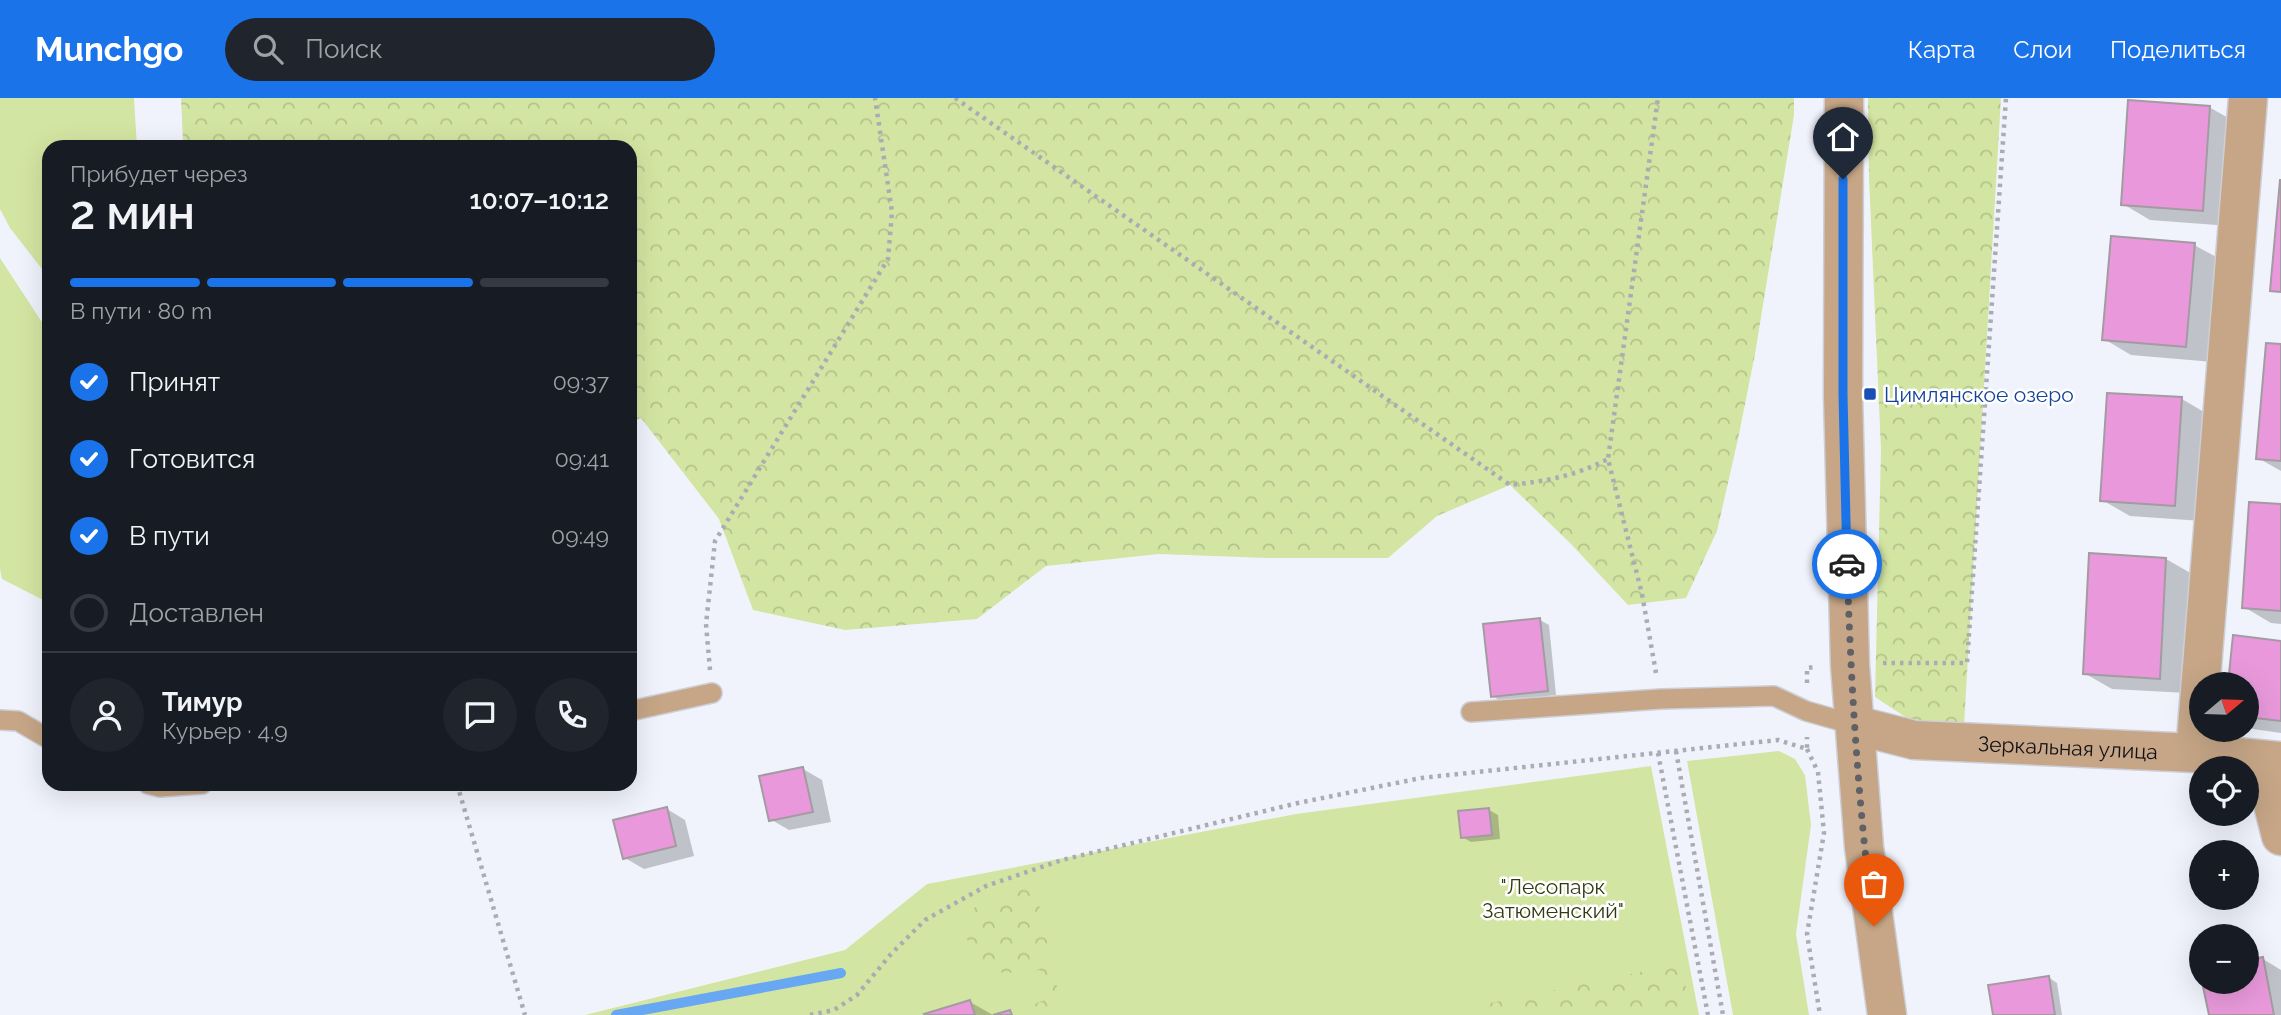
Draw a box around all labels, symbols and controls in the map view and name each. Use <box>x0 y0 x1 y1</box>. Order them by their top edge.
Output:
search box <box>225 18 715 81</box>
text: Munchgo <box>35 30 183 69</box>
icon: search <box>249 30 287 68</box>
text: Поиск <box>305 34 383 64</box>
text: Карта <box>1908 35 1975 64</box>
text: Слои <box>2013 35 2072 64</box>
text: Поделиться <box>2110 35 2246 64</box>
pin <box>1813 107 1873 179</box>
icon: home <box>1824 118 1862 156</box>
text: Прибудет через <box>70 160 248 187</box>
text: 10:07–10:12 <box>469 185 609 215</box>
text: 2 мин <box>70 186 195 240</box>
text: В пути · 80 m <box>70 297 212 324</box>
icon: check <box>70 363 108 401</box>
text: Принят <box>129 367 220 397</box>
text: 09:37 <box>553 368 609 395</box>
place label: Цимлянское озеро <box>1884 382 2074 407</box>
marker: Цимлянское озеро <box>1862 386 1878 402</box>
icon: check <box>70 440 108 478</box>
text: Готовится <box>129 444 255 474</box>
text: 09:41 <box>555 445 609 472</box>
icon: check <box>70 517 108 555</box>
text: В пути <box>129 521 210 551</box>
text: 09:49 <box>551 522 609 549</box>
courier <box>1812 529 1882 599</box>
icon: car <box>1828 545 1866 583</box>
text: Доставлен <box>129 598 264 628</box>
north arrow <box>2189 672 2259 742</box>
map controls <box>2189 672 2259 994</box>
button: person <box>70 678 144 752</box>
button: chat <box>443 678 517 752</box>
button: phone <box>535 678 609 752</box>
text: Тимур <box>162 687 242 717</box>
text: Курьер · 4.9 <box>162 717 288 744</box>
street label: Зеркальная улица <box>1977 730 2159 764</box>
button: locate <box>2189 756 2259 826</box>
button: + <box>2189 840 2259 910</box>
pin <box>1844 854 1904 926</box>
icon: bag <box>1855 865 1893 903</box>
park label: "Лесопарк Затюменский" <box>1482 874 1624 923</box>
button: − <box>2189 924 2259 994</box>

